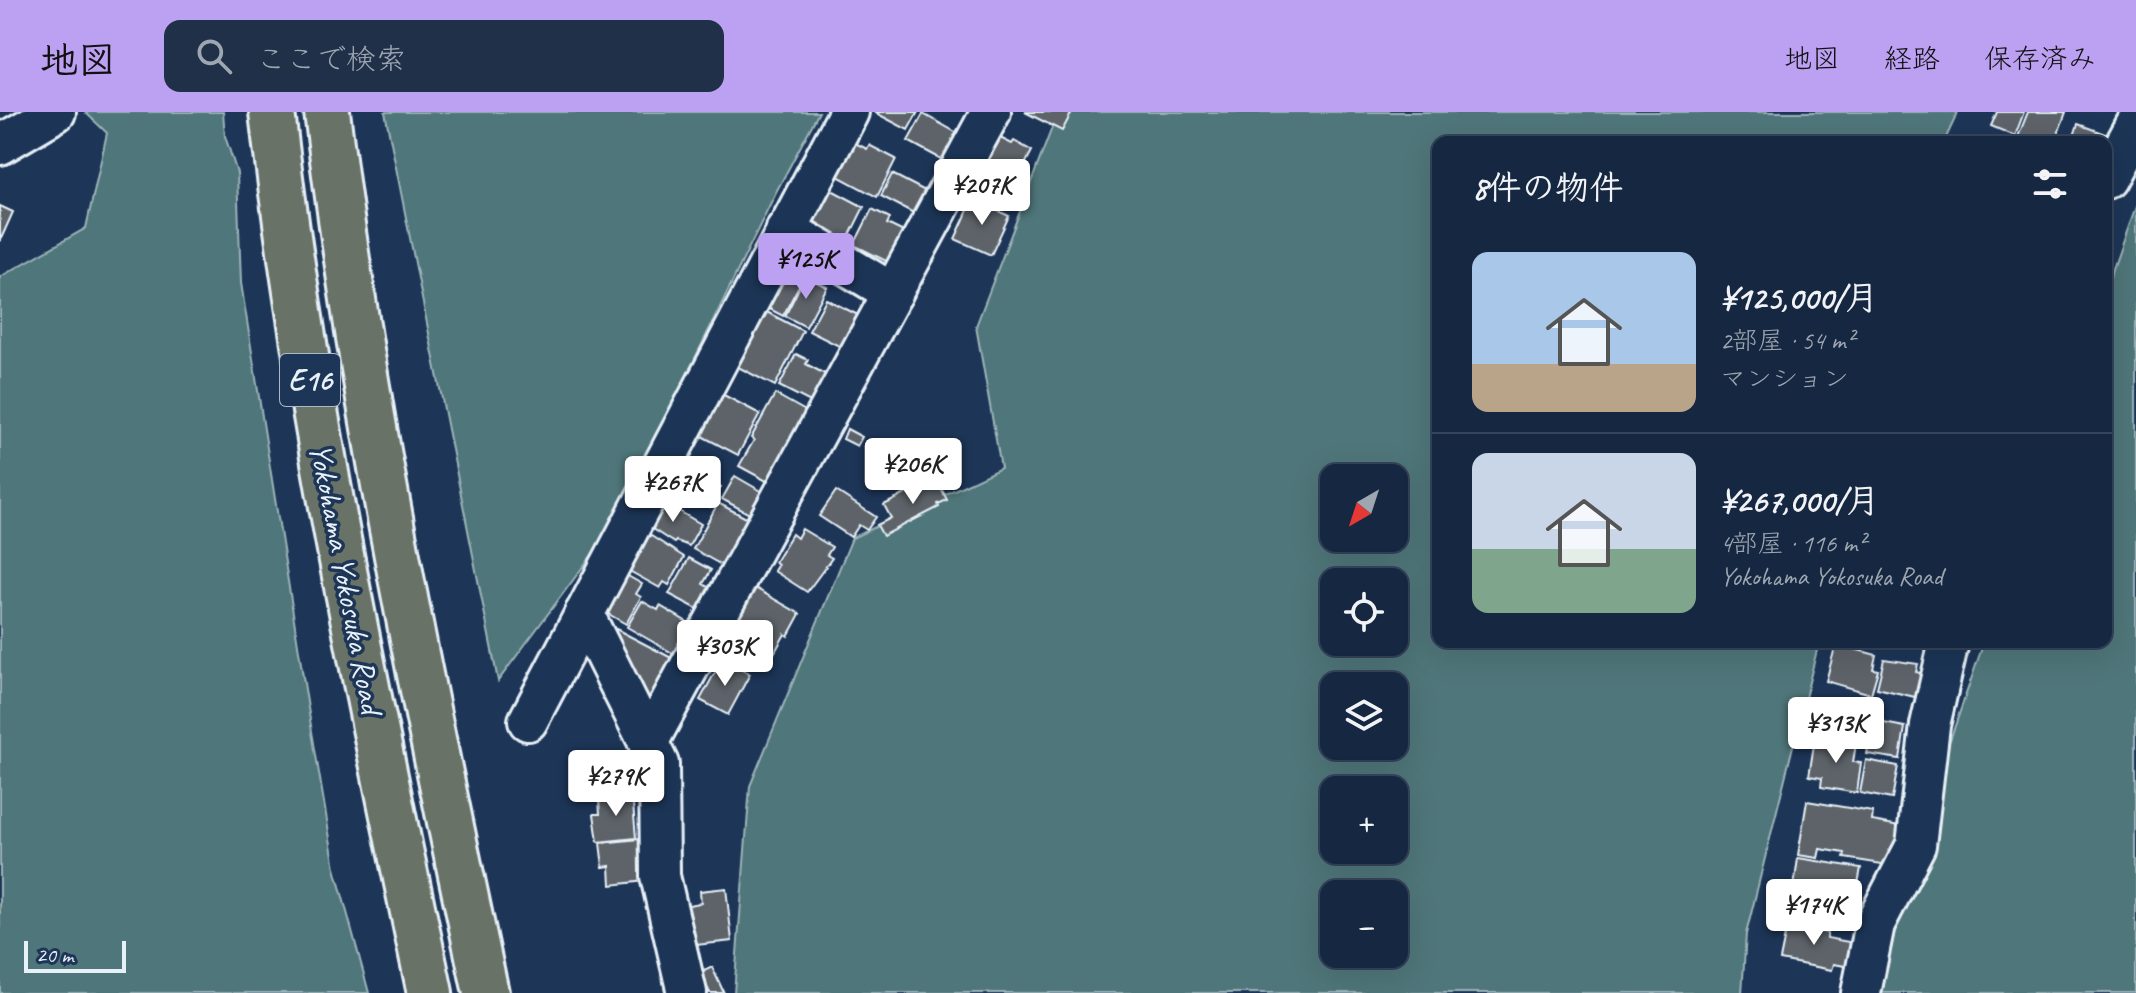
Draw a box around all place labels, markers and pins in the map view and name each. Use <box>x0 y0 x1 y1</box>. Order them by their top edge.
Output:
pin: ¥207K <box>926 159 1038 227</box>
pin: ¥125K <box>750 233 862 301</box>
pin: ¥206K <box>857 438 969 506</box>
pin: ¥267K <box>617 456 729 524</box>
pin: ¥303K <box>669 620 781 688</box>
pin: ¥313K <box>1780 697 1892 765</box>
pin: ¥279K <box>560 750 672 818</box>
pin: ¥174K <box>1758 879 1870 947</box>

